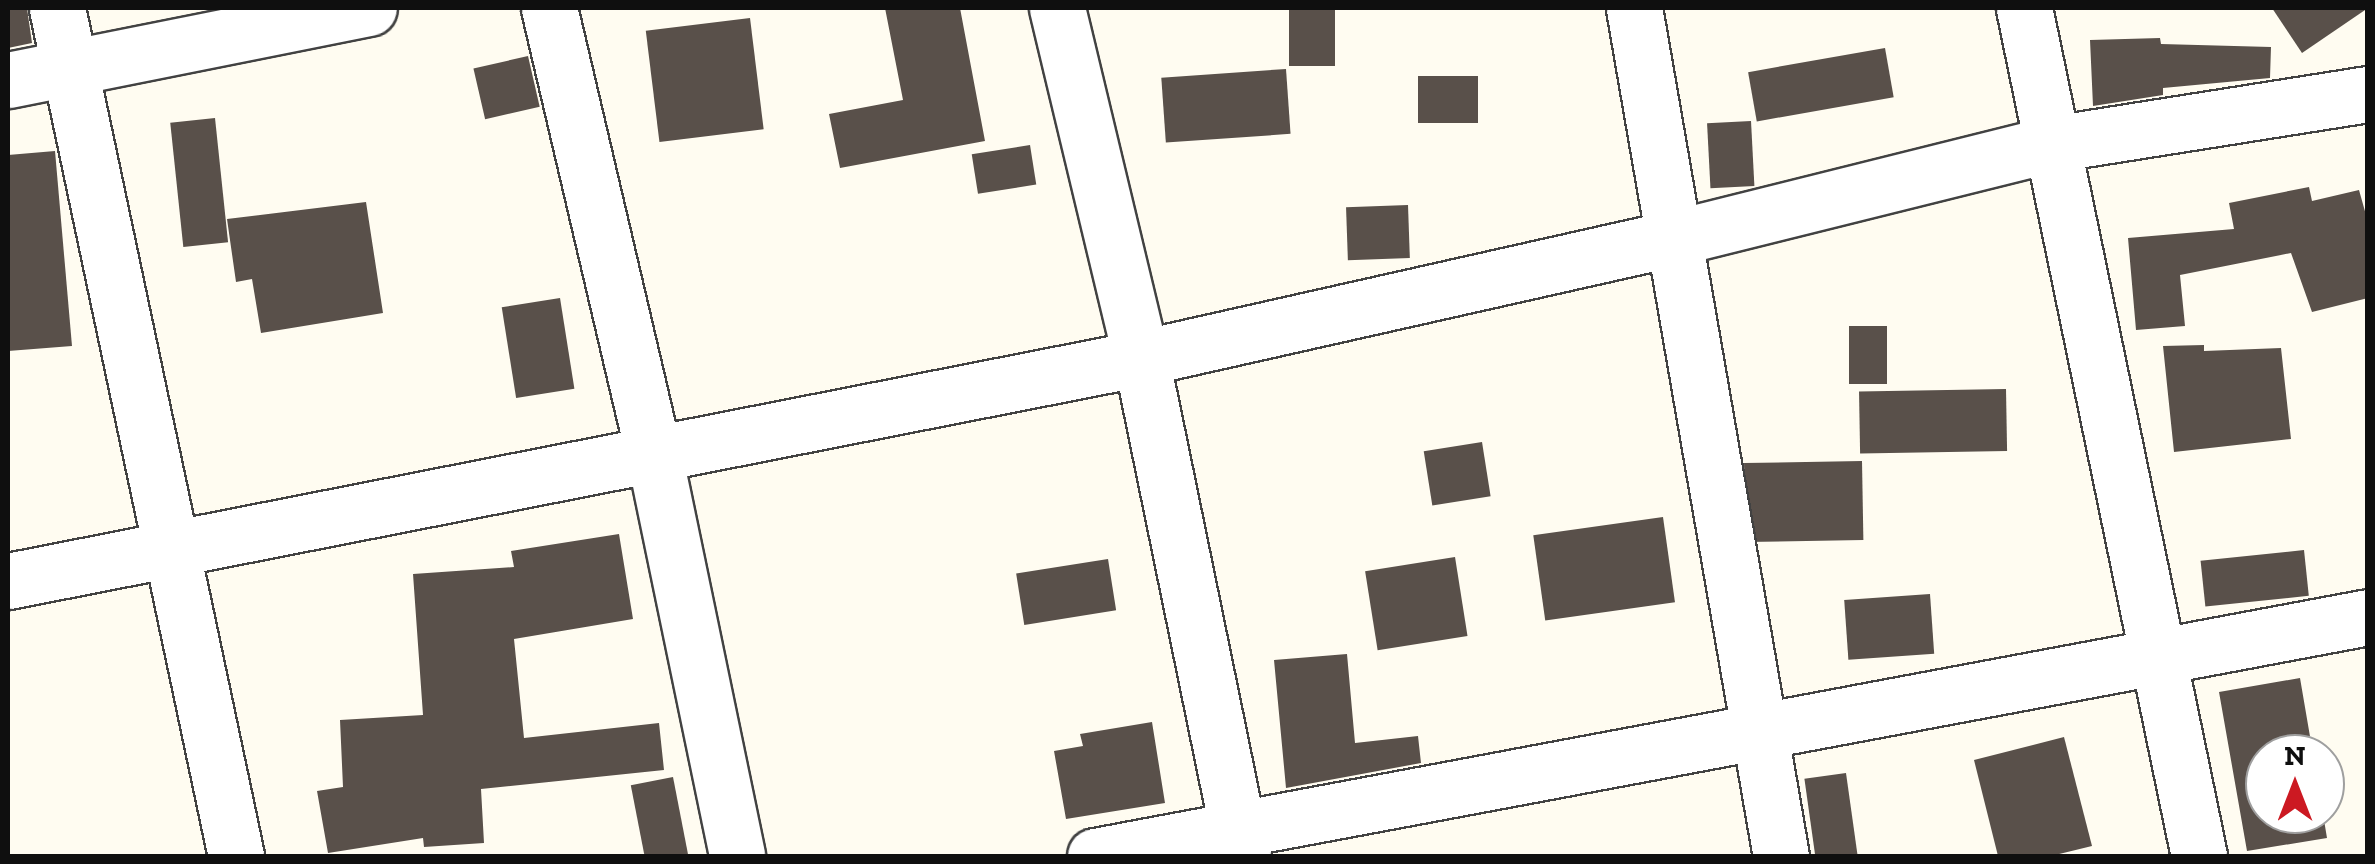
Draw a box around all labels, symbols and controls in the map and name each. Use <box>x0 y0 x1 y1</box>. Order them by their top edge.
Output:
north arrow <box>2245 734 2345 834</box>
text: N <box>2284 739 2306 772</box>

